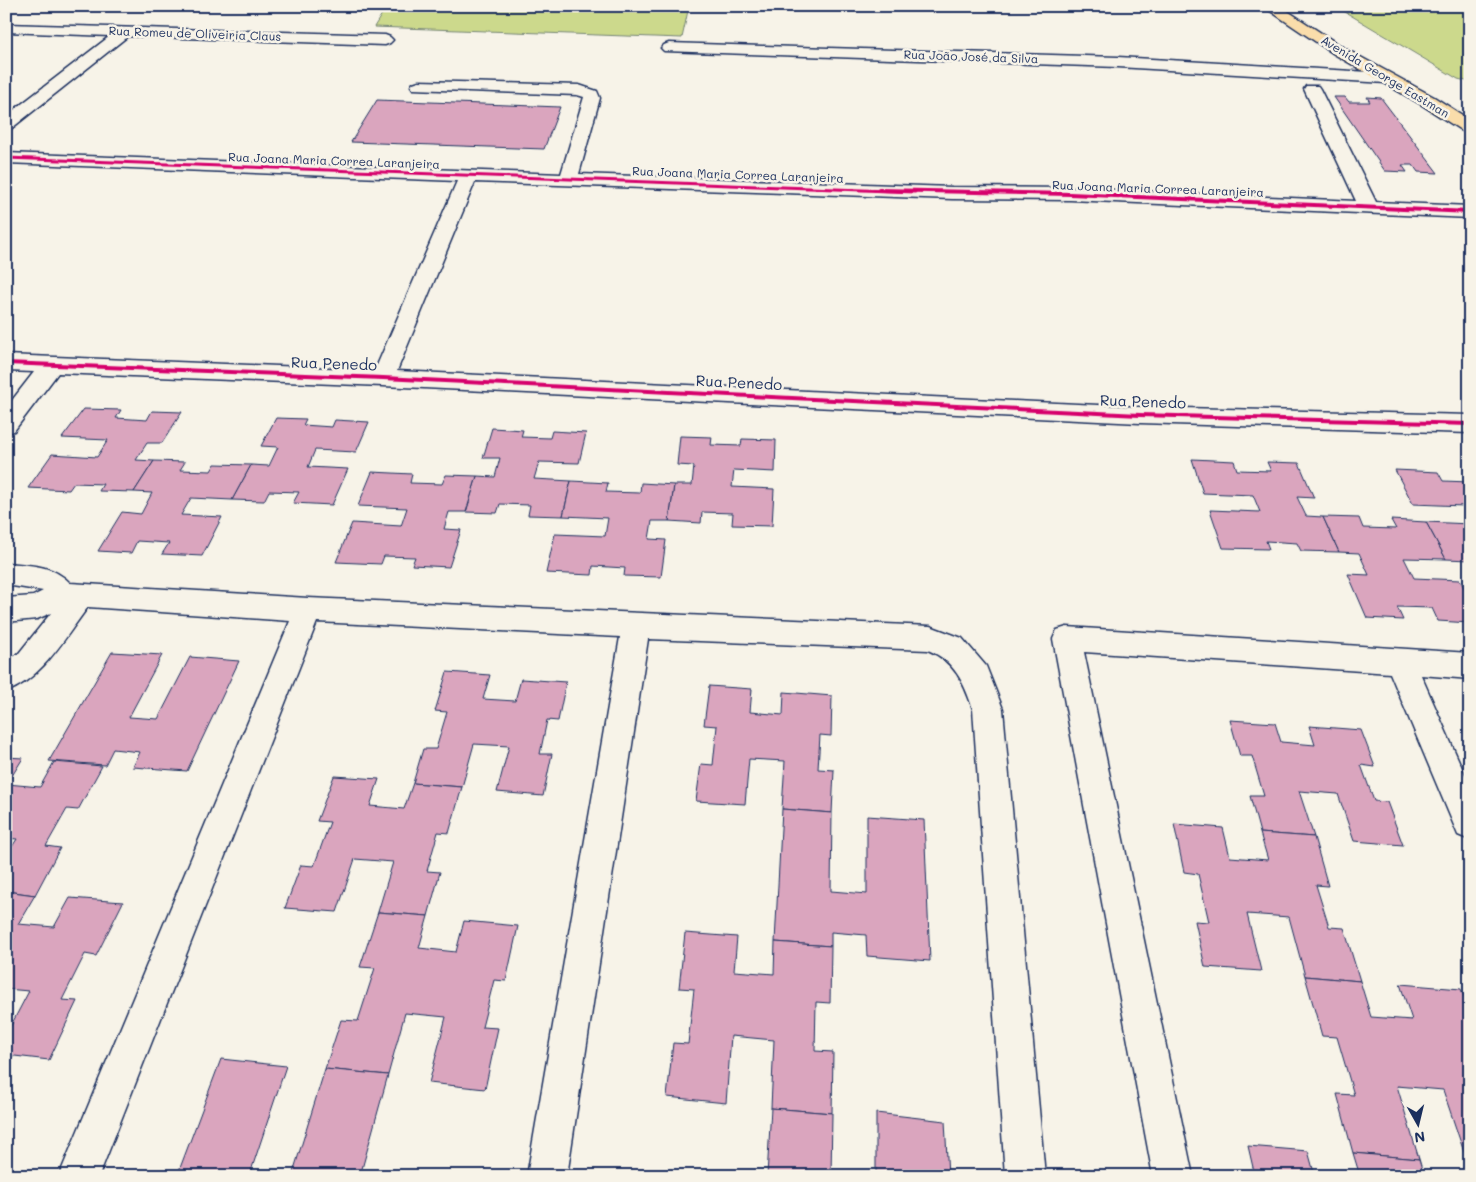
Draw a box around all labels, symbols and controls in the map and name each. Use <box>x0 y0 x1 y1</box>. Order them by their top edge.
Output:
street label: Rua Romeu de Oliveiria Claus <box>108 22 282 44</box>
street label: Avenida George Eastman <box>1318 31 1453 121</box>
street label: Rua João José da Silva <box>903 46 1039 66</box>
street label: Rua Joana Maria Correa Laranjeira <box>228 148 440 172</box>
street label: Rua Joana Maria Correa Laranjeira <box>632 162 844 186</box>
street label: Rua Joana Maria Correa Laranjeira <box>1052 176 1264 200</box>
street label: Rua Penedo <box>291 351 378 375</box>
street label: Rua Penedo <box>695 370 783 394</box>
street label: Rua Penedo <box>1100 389 1187 413</box>
north arrow <box>1394 1100 1444 1150</box>
text: N <box>1413 1127 1426 1148</box>

